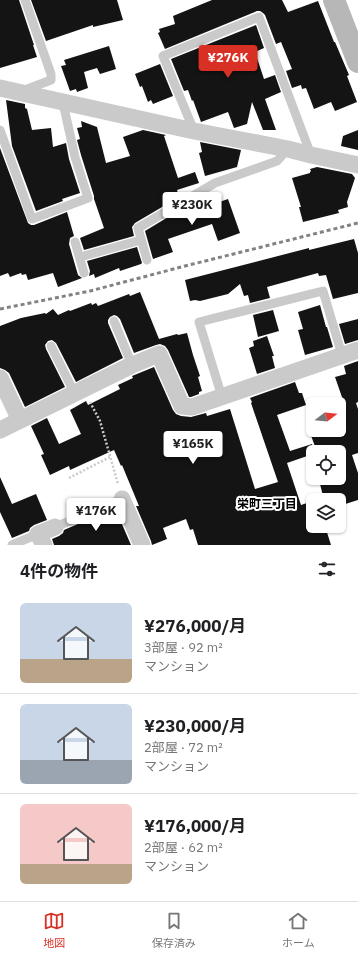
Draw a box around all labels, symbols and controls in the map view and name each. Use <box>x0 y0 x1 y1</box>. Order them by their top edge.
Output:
pin: ¥276K <box>200 45 256 79</box>
text: ¥276K <box>208 49 248 66</box>
pin: ¥230K <box>164 192 220 226</box>
text: ¥230K <box>172 196 212 213</box>
north arrow <box>306 397 346 437</box>
map controls <box>306 397 346 533</box>
pin: ¥165K <box>165 431 221 465</box>
text: ¥165K <box>173 435 213 452</box>
button: locate <box>306 445 346 485</box>
button: layers <box>306 493 346 533</box>
district label: 栄町三丁目 <box>237 496 297 511</box>
pin: ¥176K <box>68 498 124 532</box>
text: ¥176K <box>76 502 116 519</box>
icon: filters <box>316 558 338 580</box>
text: 4件の物件 <box>20 560 98 582</box>
text: ¥276,000/月 <box>144 615 246 637</box>
icon: home <box>52 619 100 667</box>
text: 3部屋 · 92 m² <box>144 639 223 656</box>
text: マンション <box>144 658 209 675</box>
text: ¥230,000/月 <box>144 715 246 737</box>
icon: home <box>52 720 100 768</box>
text: 2部屋 · 72 m² <box>144 739 223 756</box>
text: マンション <box>144 758 209 775</box>
text: ¥176,000/月 <box>144 815 246 837</box>
icon: home <box>52 820 100 868</box>
text: 2部屋 · 62 m² <box>144 839 223 856</box>
text: マンション <box>144 858 209 875</box>
tab: 地図 <box>43 910 65 950</box>
tab: 保存済み <box>152 910 196 950</box>
tab: ホーム <box>282 910 315 950</box>

